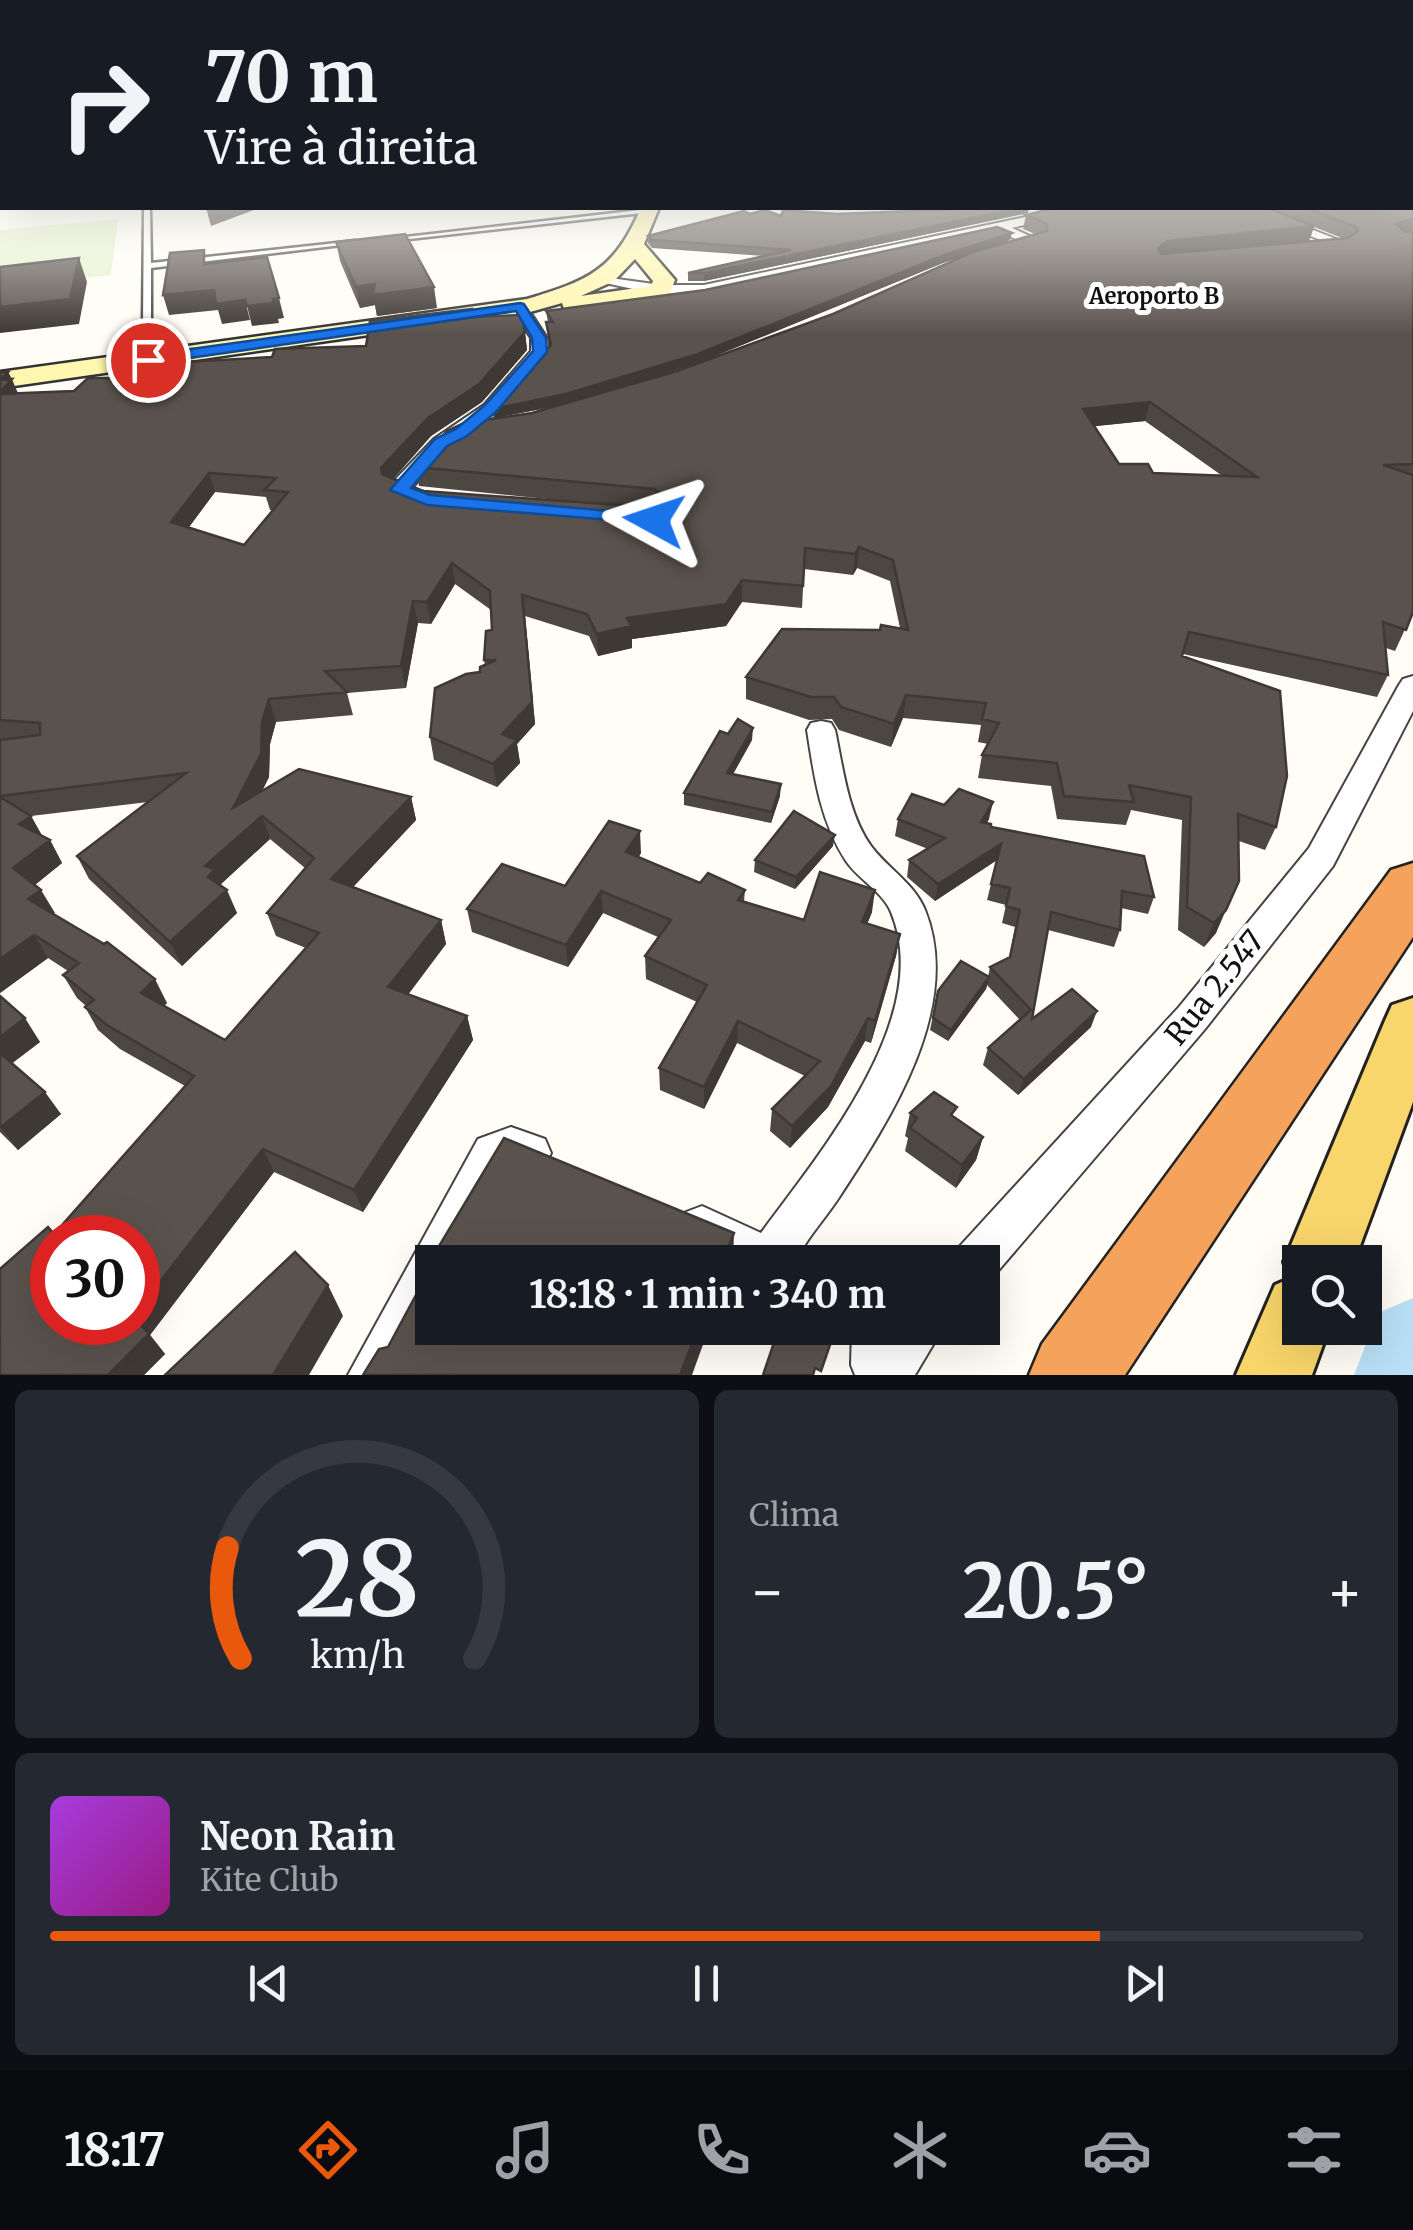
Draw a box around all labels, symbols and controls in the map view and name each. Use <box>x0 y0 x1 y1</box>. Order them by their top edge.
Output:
text: 70 m <box>205 33 378 121</box>
icon: right <box>40 40 170 170</box>
text: Vire à direita <box>205 120 478 176</box>
district label: Aeroporto B <box>1088 282 1219 310</box>
pin <box>106 318 191 403</box>
icon: arrive <box>121 333 176 388</box>
position arrow <box>602 468 706 572</box>
street label: Rua 2.547 <box>1156 922 1272 1052</box>
speed limit sign: 30 <box>30 1215 160 1345</box>
map controls <box>1282 1245 1382 1345</box>
button: search <box>1282 1245 1382 1345</box>
text: 18:18 · 1 min · 340 m <box>529 1271 886 1318</box>
text: Clima <box>749 1495 839 1535</box>
text: 28 <box>295 1514 419 1644</box>
text: 20.5° <box>962 1544 1150 1638</box>
text: − <box>749 1557 786 1626</box>
text: + <box>1326 1557 1363 1626</box>
text: km/h <box>310 1633 404 1678</box>
text: Neon Rain <box>200 1813 395 1860</box>
text: Kite Club <box>200 1860 338 1900</box>
icon: previous <box>241 1956 296 2011</box>
icon: pause <box>679 1956 734 2011</box>
icon: next <box>1117 1956 1172 2011</box>
icon: directions <box>293 2115 363 2185</box>
icon: music <box>490 2115 560 2185</box>
icon: phone <box>687 2115 757 2185</box>
icon: climate <box>885 2115 955 2185</box>
icon: car <box>1082 2115 1152 2185</box>
icon: filters <box>1279 2115 1349 2185</box>
text: 18:17 <box>64 2122 165 2178</box>

